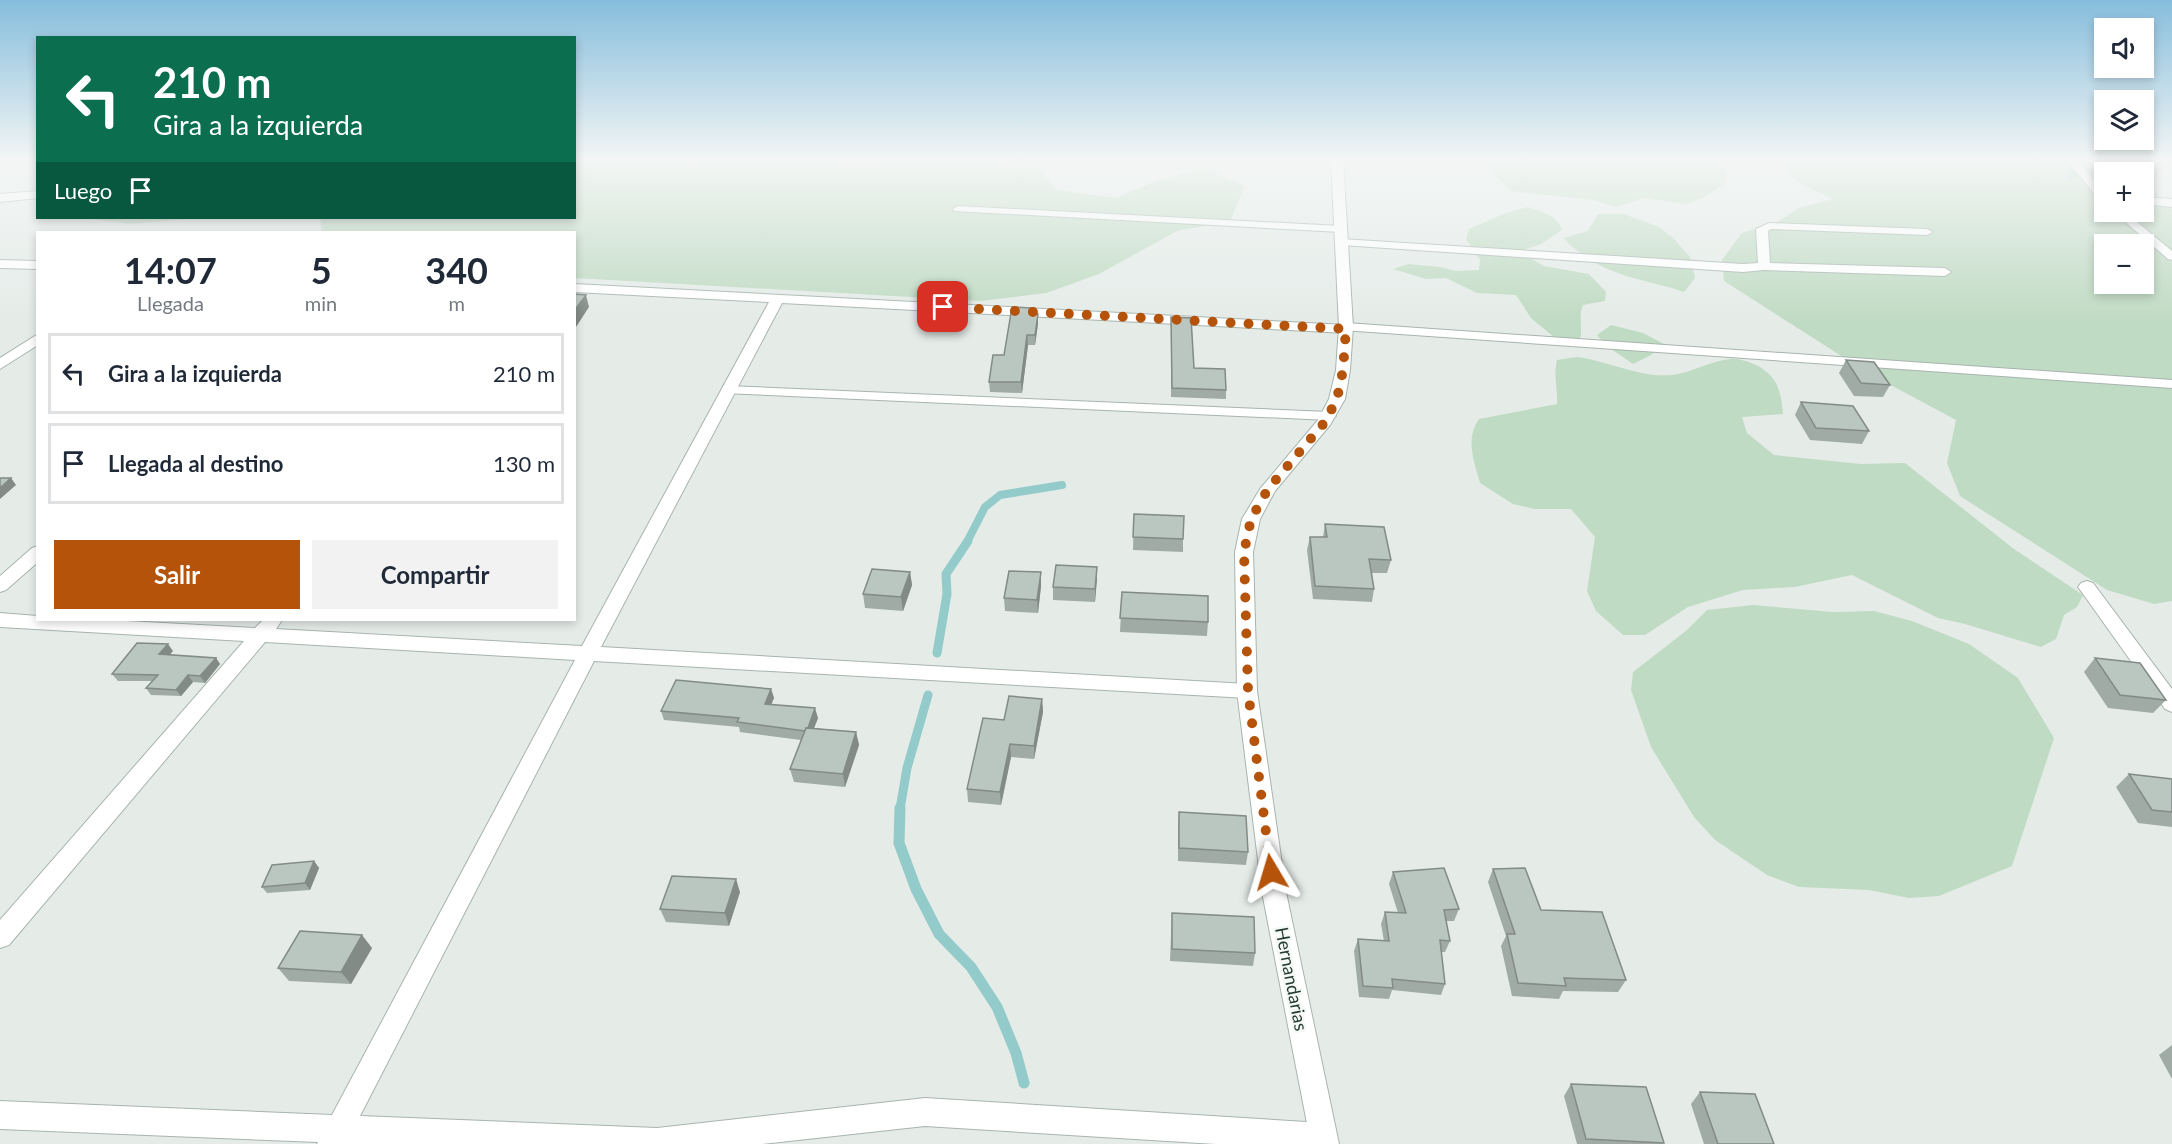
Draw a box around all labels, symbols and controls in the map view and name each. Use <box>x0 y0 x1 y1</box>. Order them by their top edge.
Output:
map controls <box>2094 18 2154 294</box>
button: sound <box>2094 18 2154 78</box>
text: 210 m <box>153 57 271 107</box>
icon: left <box>54 60 132 138</box>
button: layers <box>2094 90 2154 150</box>
text: Gira a la izquierda <box>153 108 363 141</box>
button: + <box>2094 162 2154 222</box>
icon: arrive <box>124 174 157 207</box>
text: Luego <box>54 177 112 204</box>
button: − <box>2094 234 2154 294</box>
text: 14:07 <box>124 248 217 292</box>
text: 5 <box>311 248 332 292</box>
text: 340 <box>425 248 488 292</box>
pin <box>917 281 968 332</box>
icon: arrive <box>926 290 959 323</box>
text: Llegada <box>137 291 204 315</box>
text: min <box>305 291 337 315</box>
text: m <box>448 291 465 315</box>
icon: left <box>57 357 90 390</box>
text: Gira a la izquierda <box>108 360 282 387</box>
text: 210 m <box>493 360 555 387</box>
icon: arrive <box>57 447 90 480</box>
text: Llegada al destino <box>108 450 284 477</box>
text: 130 m <box>493 450 555 477</box>
button: Salir <box>54 540 300 609</box>
button: Compartir <box>312 540 558 609</box>
position arrow <box>1239 840 1303 904</box>
street label: Hernandarias <box>1271 925 1313 1033</box>

